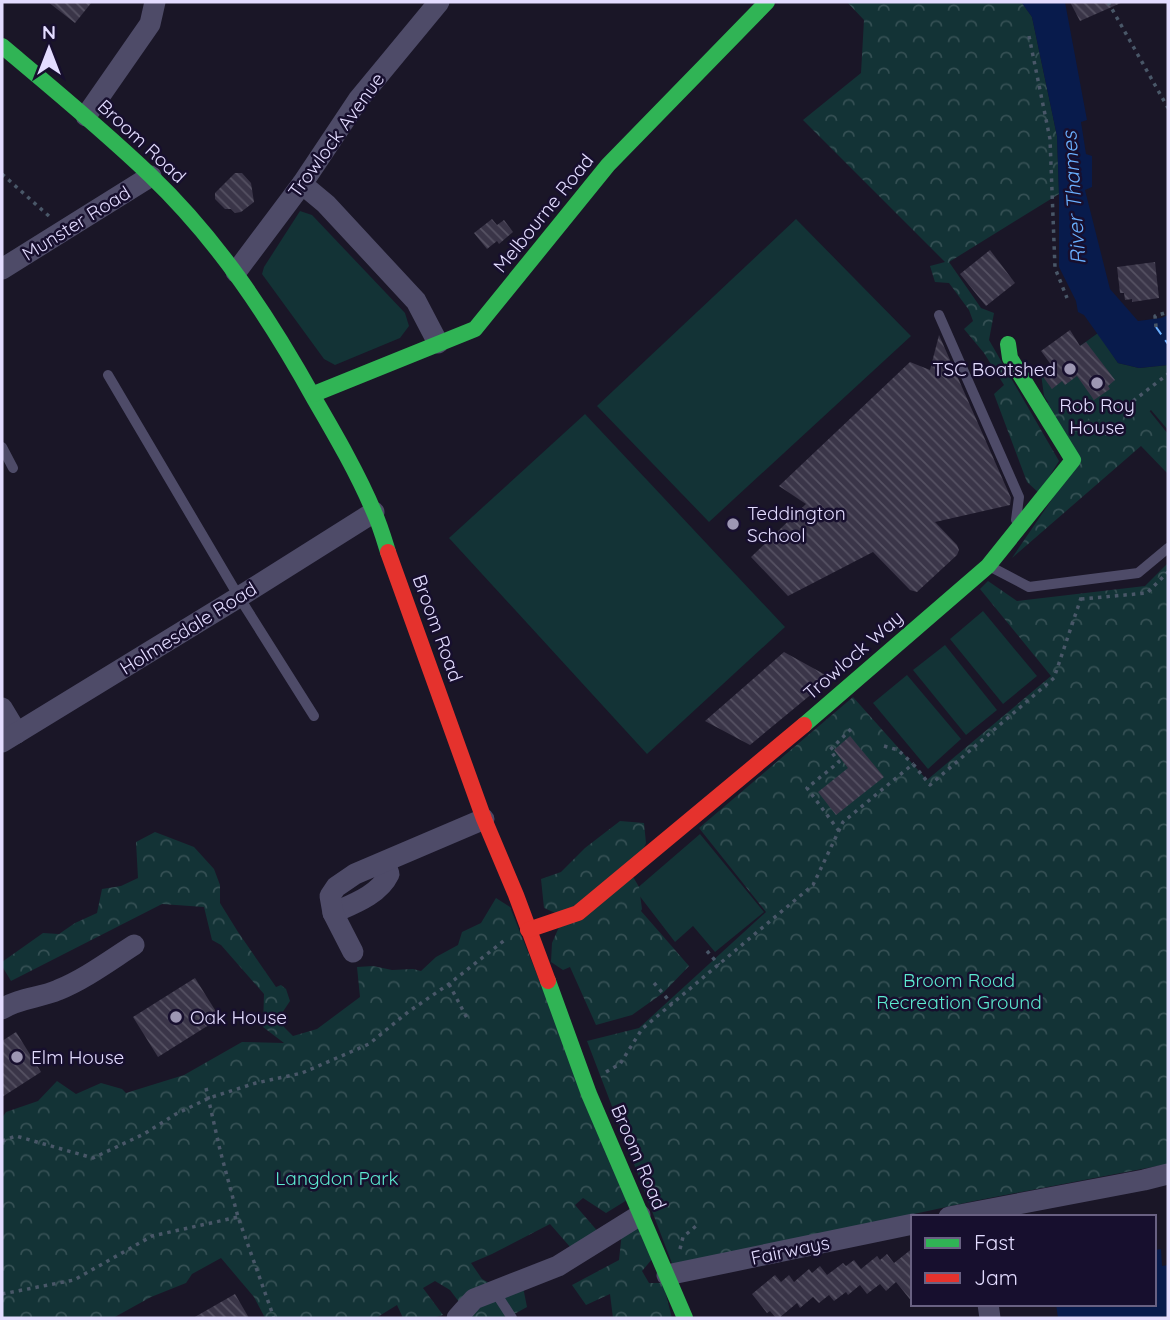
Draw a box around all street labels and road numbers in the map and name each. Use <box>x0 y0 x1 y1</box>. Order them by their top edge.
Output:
street label: Trowlock Avenue <box>283 68 389 202</box>
street label: Broom Road <box>93 94 191 188</box>
street label: Melbourne Road <box>488 149 598 277</box>
street label: Munster Road <box>17 180 135 266</box>
street label: Broom Road <box>408 571 468 685</box>
street label: Holmesdale Road <box>115 576 261 680</box>
street label: Trowlock Way <box>798 605 908 705</box>
street label: Broom Road <box>606 1101 672 1213</box>
street label: Fairways <box>749 1230 832 1270</box>

